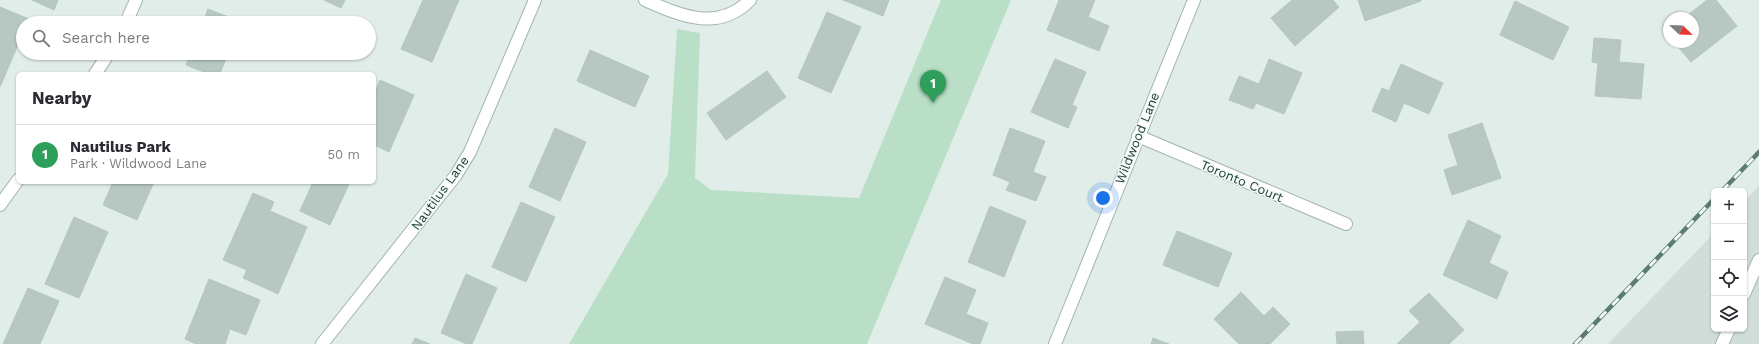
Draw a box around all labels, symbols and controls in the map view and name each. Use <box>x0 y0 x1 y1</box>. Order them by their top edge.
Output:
north arrow <box>1663 12 1699 48</box>
search box <box>16 16 376 60</box>
icon: search <box>30 27 52 49</box>
text: Search here <box>62 29 150 47</box>
pin: 1 <box>920 70 946 103</box>
text: Nearby <box>32 88 91 108</box>
street label: Wildwood Lane <box>1112 90 1162 186</box>
text: Nautilus Park <box>70 138 171 156</box>
text: 1 <box>42 147 48 162</box>
text: 50 m <box>328 147 360 162</box>
street label: Nautilus Lane <box>408 153 472 233</box>
text: Park · Wildwood Lane <box>70 156 207 171</box>
street label: Toronto Court <box>1199 157 1286 205</box>
your location <box>1093 188 1113 208</box>
map controls <box>1711 188 1747 332</box>
button: + <box>1711 188 1747 224</box>
button: − <box>1711 224 1747 260</box>
button: locate <box>1711 260 1747 296</box>
button: layers <box>1711 296 1747 332</box>

